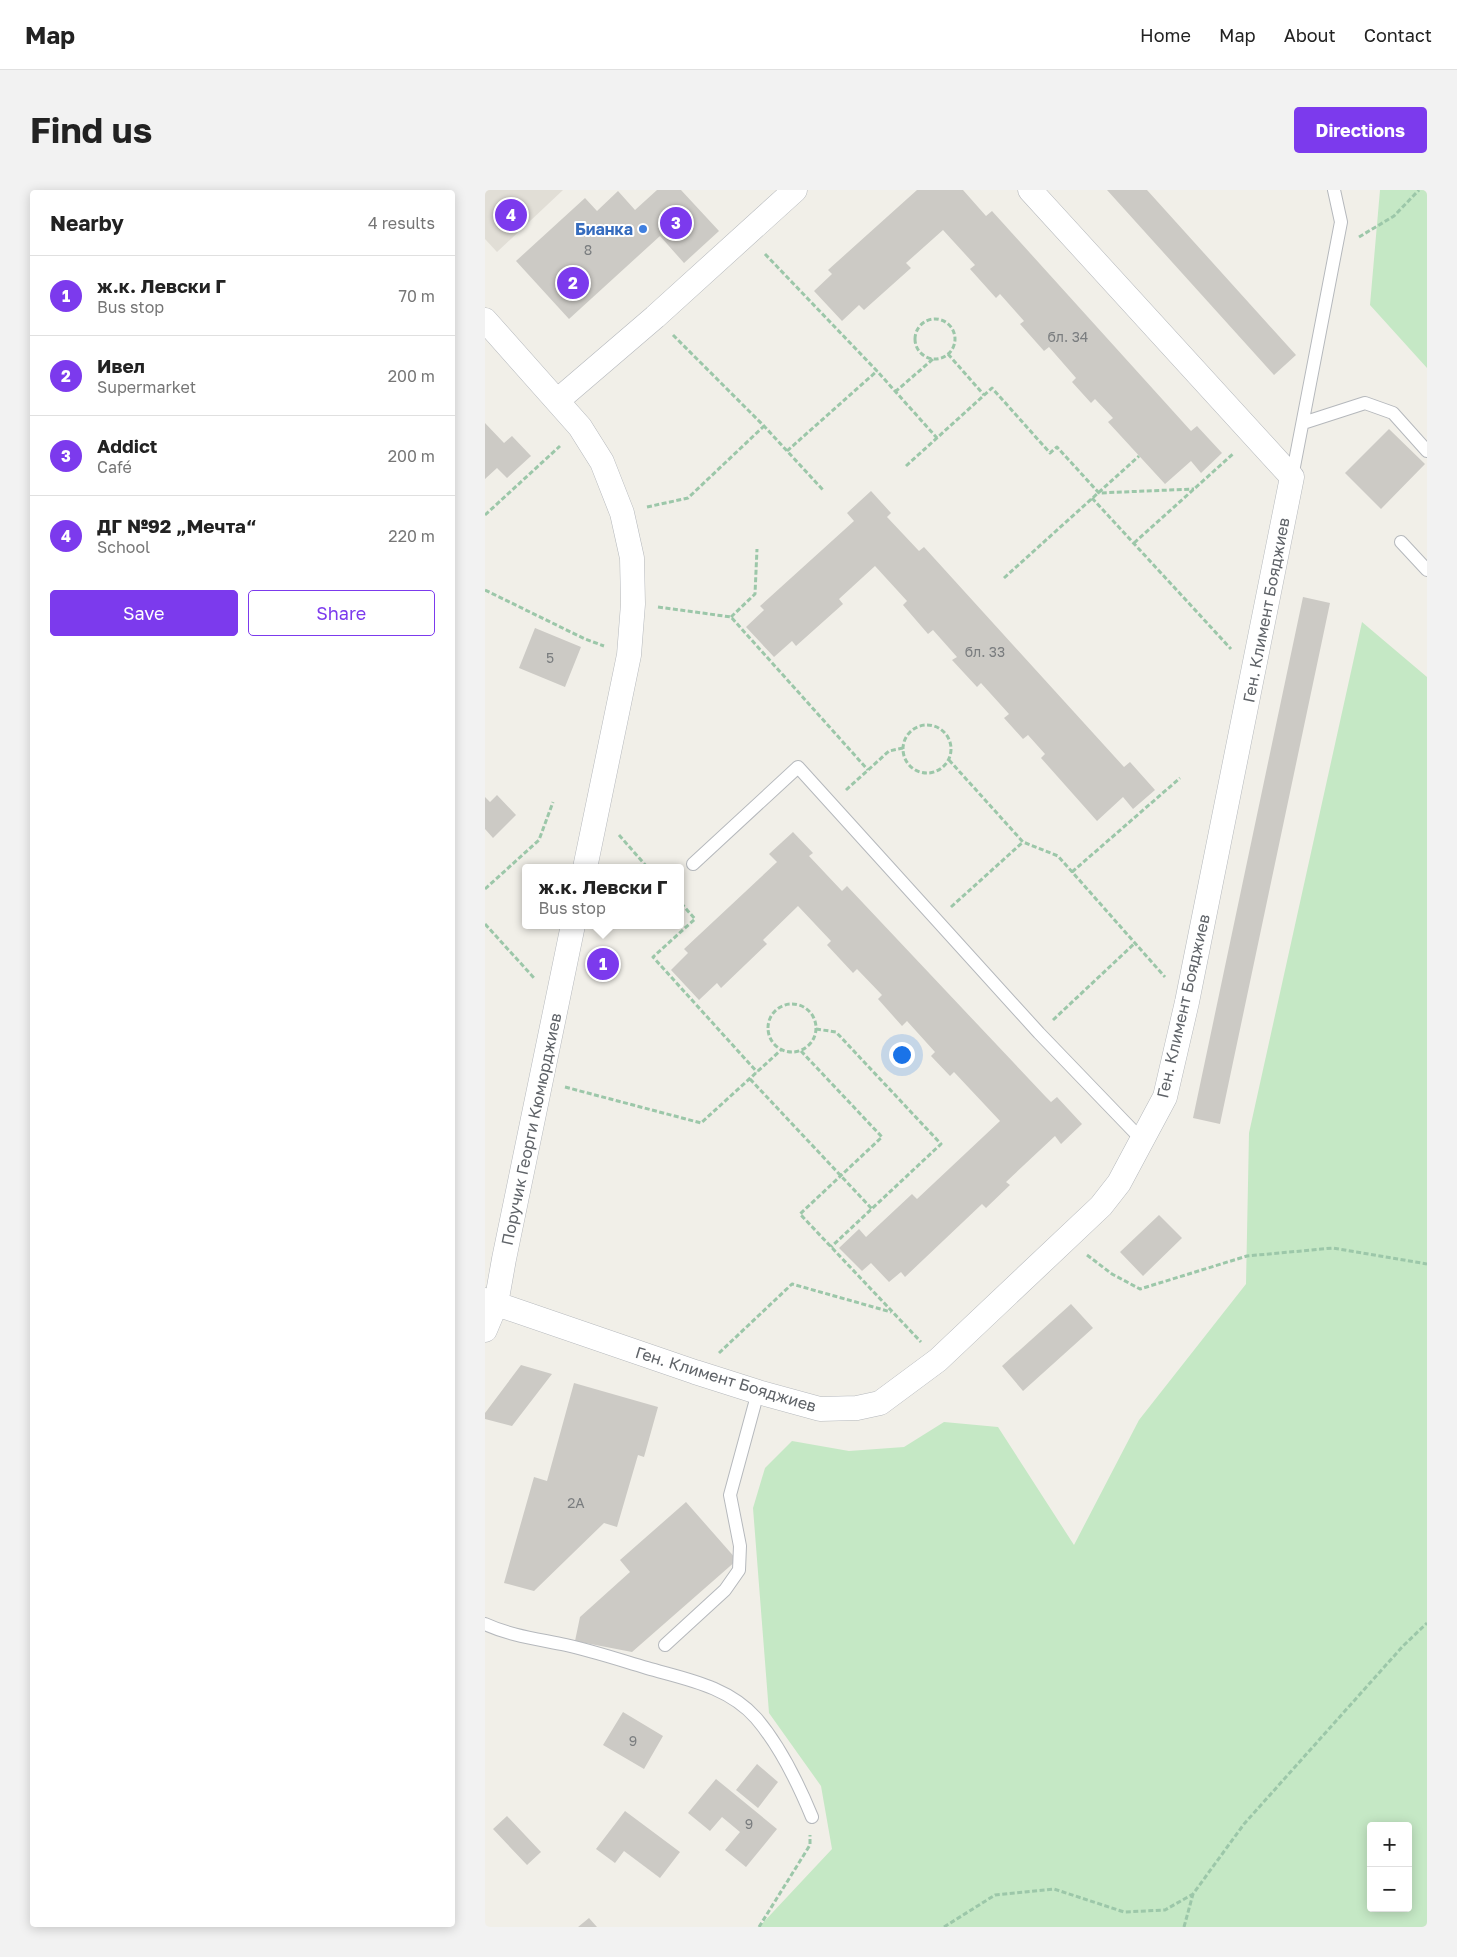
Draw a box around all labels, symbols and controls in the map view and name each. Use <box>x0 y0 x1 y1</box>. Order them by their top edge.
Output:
text: Map <box>25 20 75 49</box>
text: Home <box>1140 24 1191 46</box>
text: Map <box>1219 24 1256 46</box>
text: About <box>1284 24 1336 46</box>
text: Contact <box>1364 24 1432 46</box>
button: Directions <box>1294 107 1427 153</box>
text: Find us <box>30 109 152 151</box>
pin: 4 <box>495 196 527 234</box>
pin: 3 <box>660 204 692 242</box>
text: Nearby <box>50 210 124 236</box>
text: 4 results <box>368 213 435 233</box>
place label: Бианка <box>575 219 633 239</box>
marker: Бианка <box>637 223 649 235</box>
house number: 8 <box>584 241 592 258</box>
pin: 2 <box>557 264 589 302</box>
text: ж.к. Левски Г <box>97 274 226 297</box>
text: 1 <box>62 286 70 306</box>
text: 70 m <box>398 286 435 306</box>
text: Bus stop <box>97 297 164 317</box>
house number: бл. 34 <box>1048 328 1088 345</box>
text: Ивел <box>97 354 145 377</box>
text: 2 <box>61 366 71 386</box>
text: 200 m <box>388 366 435 386</box>
text: Supermarket <box>97 377 196 397</box>
text: Addict <box>97 434 157 457</box>
text: 3 <box>61 446 71 466</box>
text: 200 m <box>388 446 435 466</box>
text: Café <box>97 457 132 477</box>
text: ДГ №92 „Мечта“ <box>97 514 256 537</box>
street label: Ген. Климент Бояджиев <box>1238 516 1294 704</box>
text: 4 <box>61 526 71 546</box>
text: 220 m <box>388 526 435 546</box>
text: School <box>97 537 150 557</box>
button: Save <box>50 590 238 636</box>
button: Share <box>248 590 435 636</box>
house number: бл. 33 <box>965 643 1005 660</box>
house number: 5 <box>546 649 554 666</box>
popup <box>522 864 684 929</box>
text: ж.к. Левски Г <box>539 875 667 898</box>
text: Bus stop <box>539 898 606 918</box>
street label: Ген. Климент Бояджиев <box>1152 912 1214 1100</box>
pin: 1 <box>587 945 619 983</box>
street label: Поручик Георги Кюмюрджиев <box>497 1011 565 1247</box>
your location <box>889 1042 915 1068</box>
street label: Ген. Климент Бояджиев <box>633 1342 819 1416</box>
house number: 2А <box>567 1494 585 1511</box>
house number: 9 <box>629 1732 637 1749</box>
house number: 9 <box>745 1815 753 1832</box>
map controls <box>1367 1822 1412 1912</box>
button: + <box>1367 1822 1412 1867</box>
button: − <box>1367 1867 1412 1912</box>

